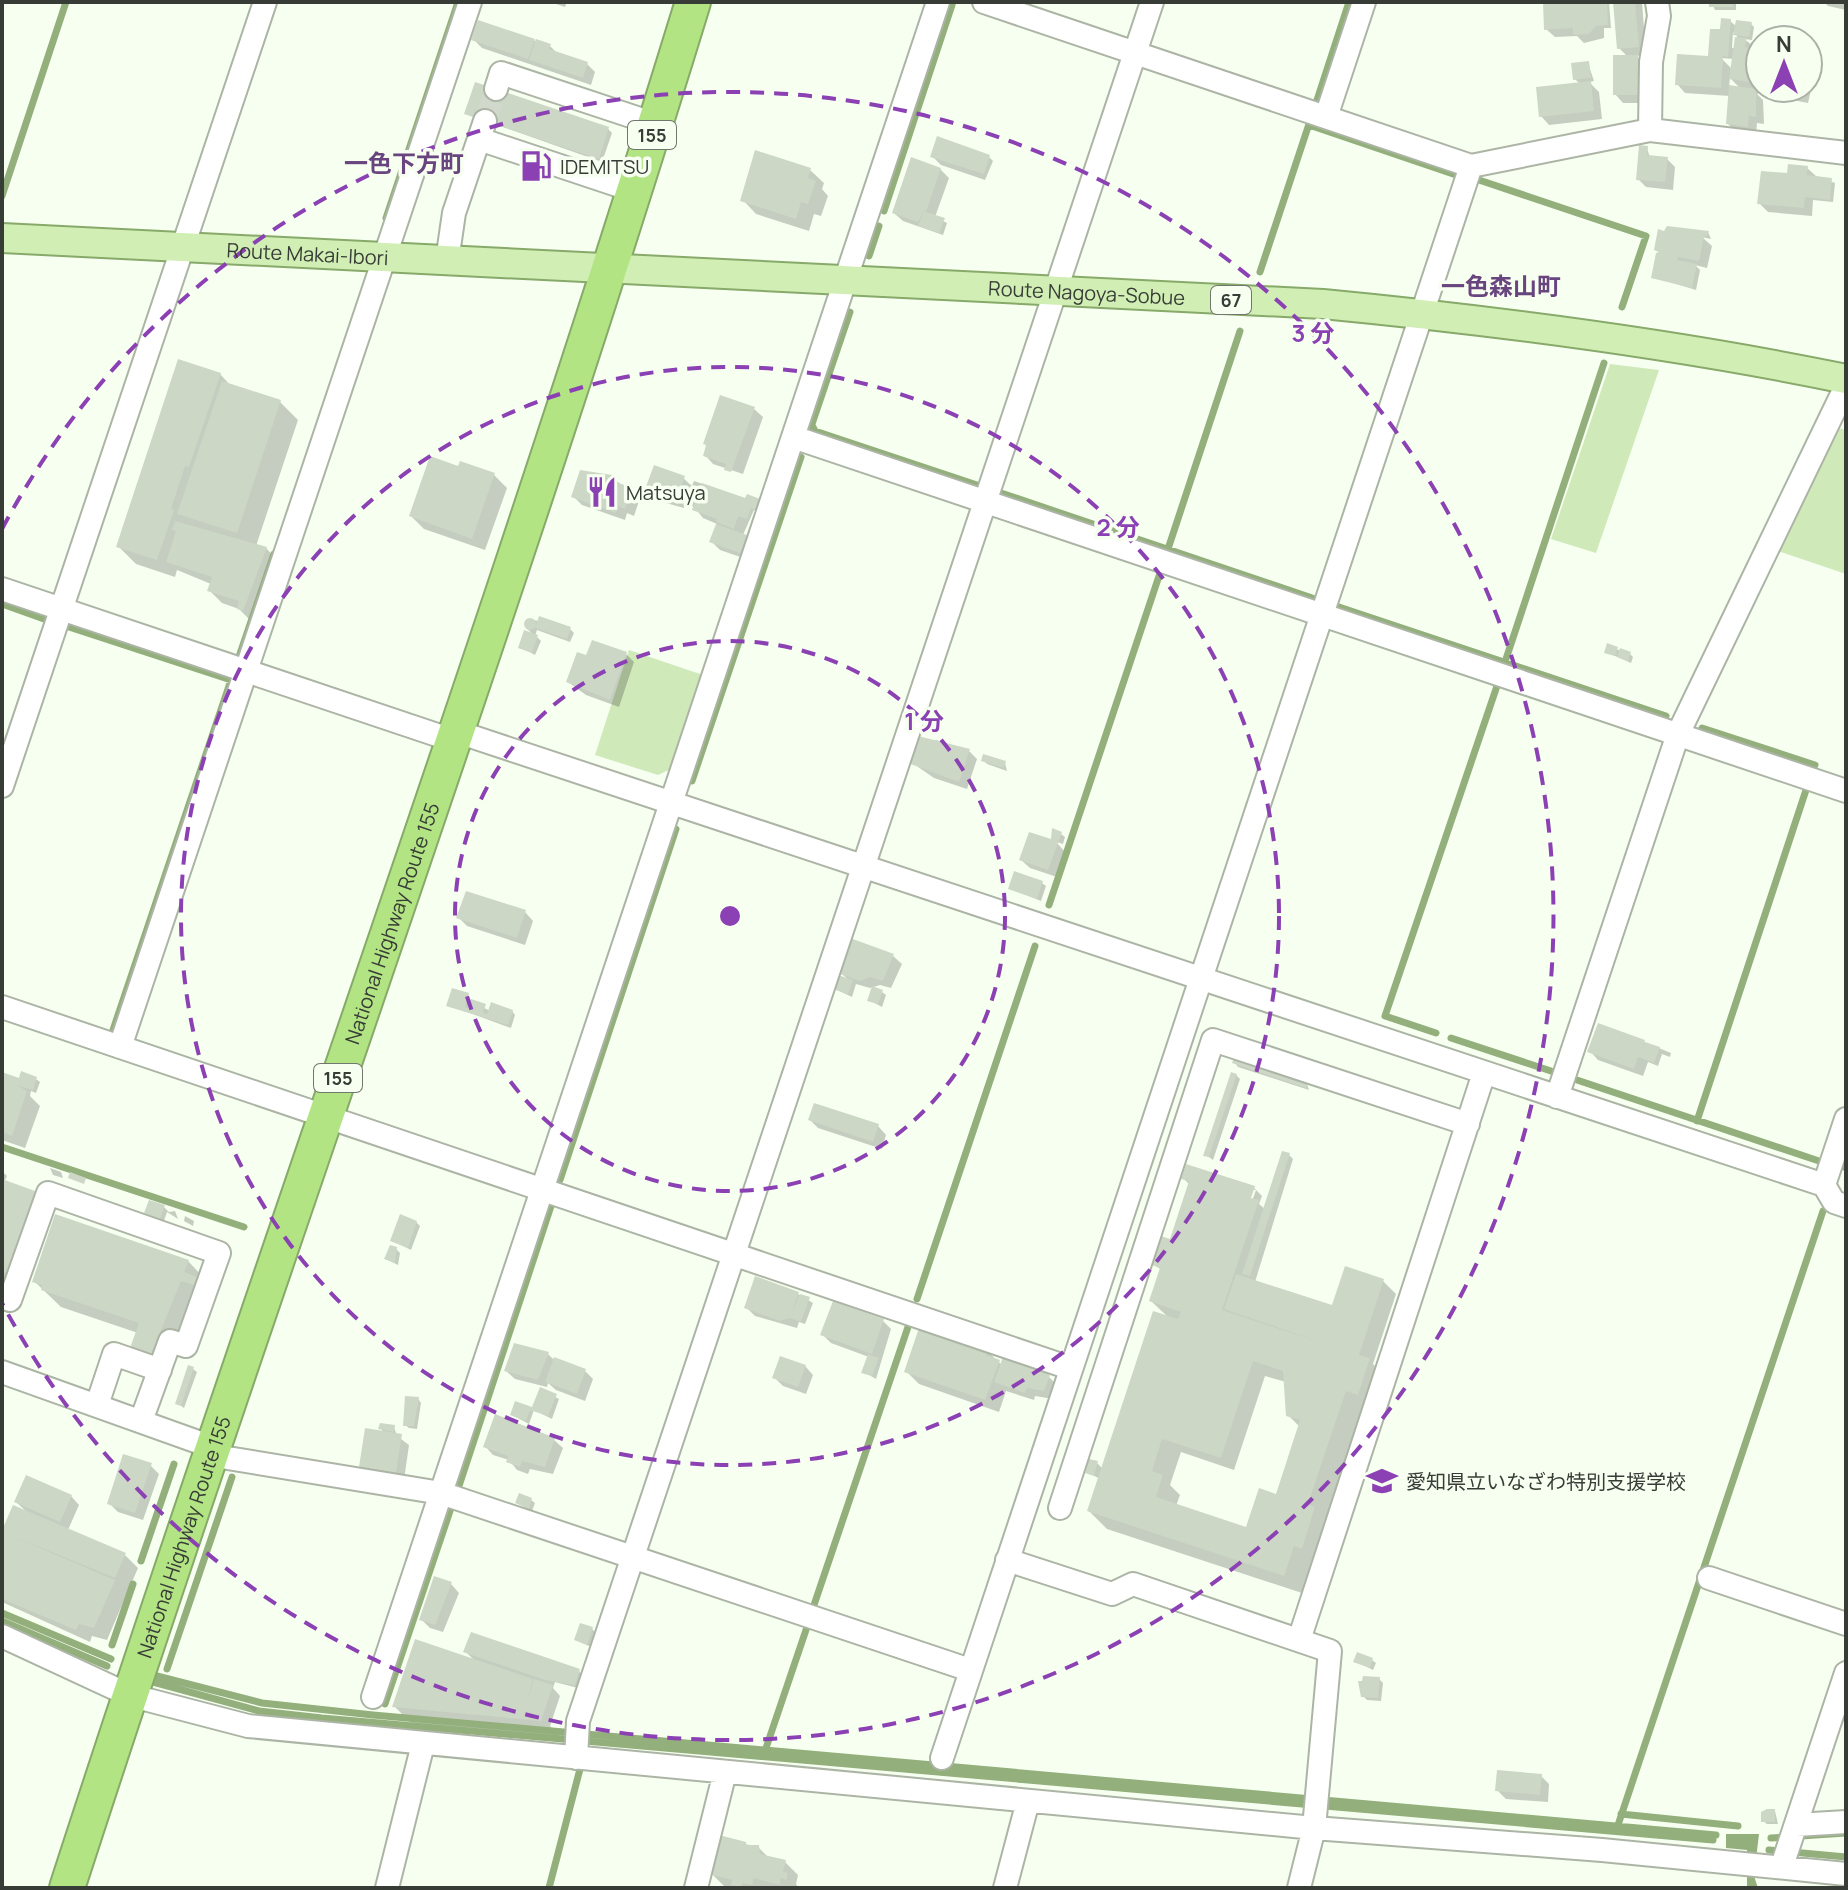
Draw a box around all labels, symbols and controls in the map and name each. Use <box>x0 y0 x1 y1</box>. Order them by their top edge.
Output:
north arrow <box>1744 24 1824 104</box>
text: N <box>1776 29 1792 59</box>
road number: 155 <box>628 121 676 149</box>
district label: 一色下方町 <box>344 146 464 179</box>
fuel station icon: IDEMITSU <box>519 149 553 183</box>
place label: IDEMITSU <box>560 153 649 180</box>
street label: Route Makai-Ibori <box>226 236 389 271</box>
district label: 一色森山町 <box>1441 269 1561 302</box>
street label: Route Nagoya-Sobue <box>988 274 1186 311</box>
road number: 67 <box>1211 286 1251 314</box>
text: 3 分 <box>1292 316 1334 349</box>
restaurant icon: Matsuya <box>585 475 619 509</box>
place label: Matsuya <box>626 479 706 506</box>
text: 2 分 <box>1096 510 1140 543</box>
text: 1 分 <box>904 704 944 737</box>
street label: National Highway Route 155 <box>338 799 445 1048</box>
centre of rings <box>716 902 744 930</box>
road number: 155 <box>314 1064 362 1092</box>
street label: National Highway Route 155 <box>130 1412 236 1661</box>
school or university icon: 愛知県立いなざわ特別支援学校 <box>1365 1464 1399 1498</box>
place label: 愛知県立いなざわ特別支援学校 <box>1406 1468 1686 1495</box>

